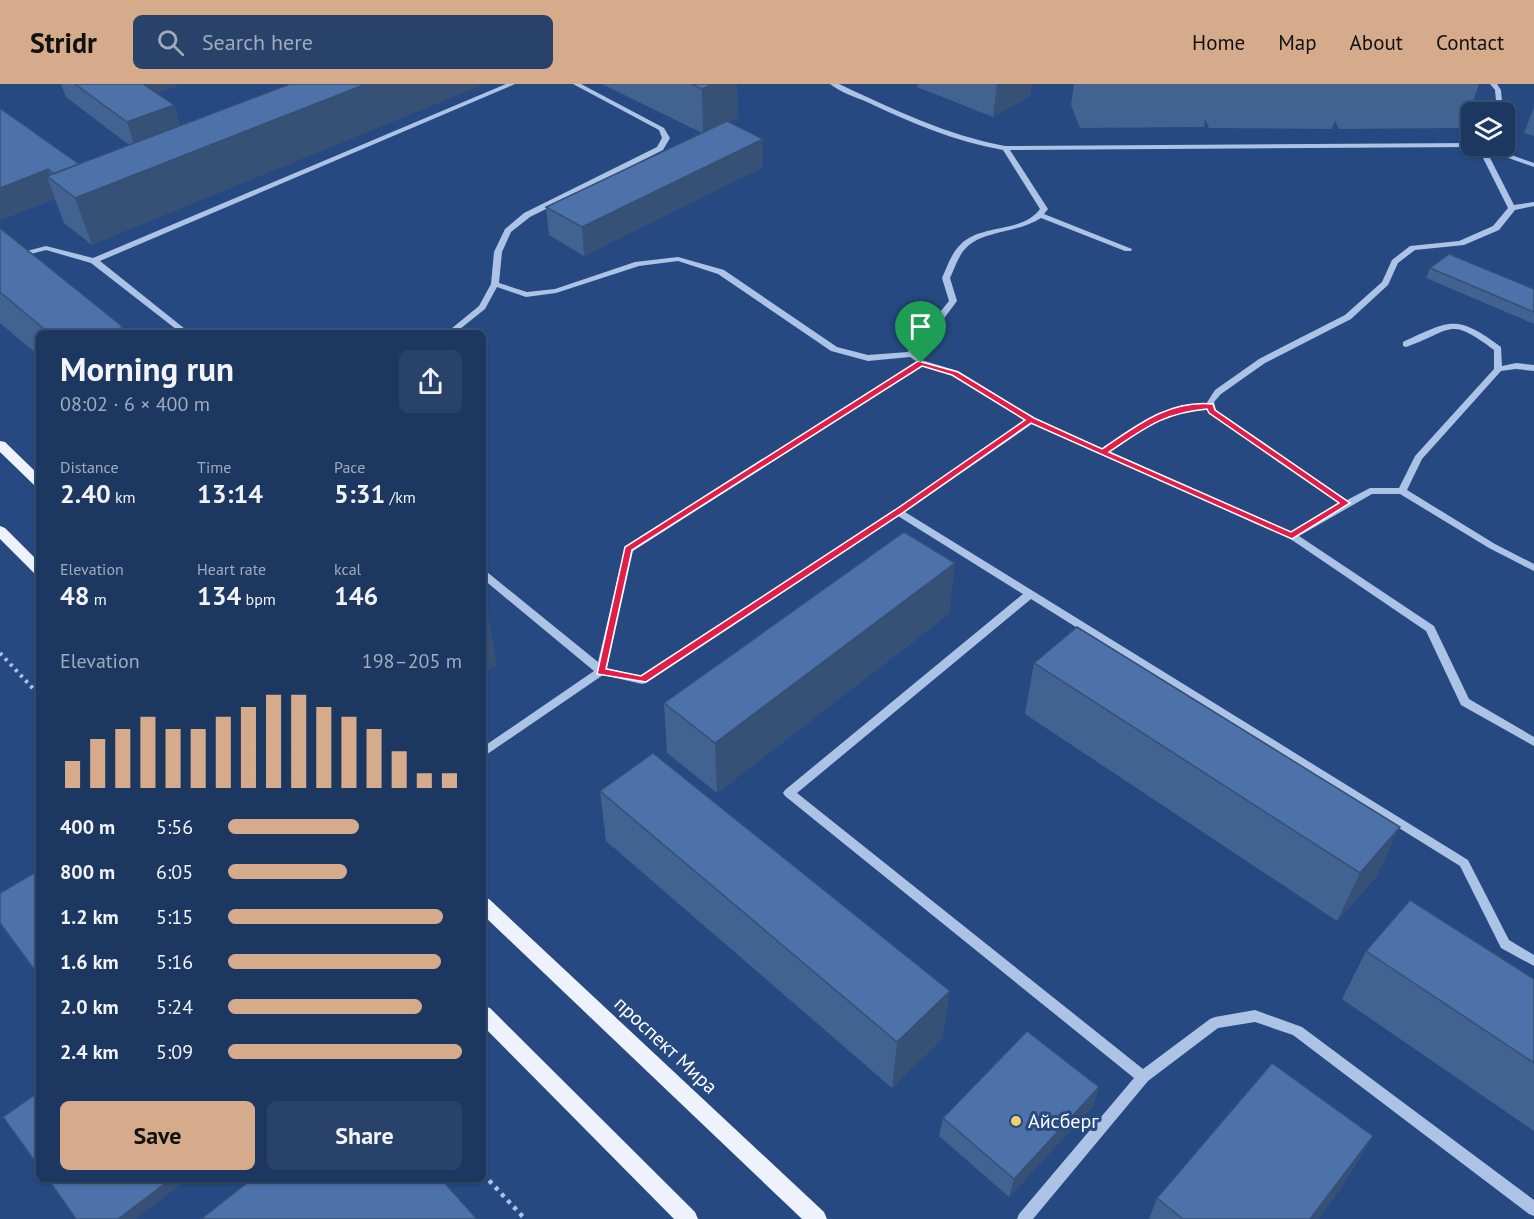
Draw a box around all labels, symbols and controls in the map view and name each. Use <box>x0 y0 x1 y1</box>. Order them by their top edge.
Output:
search box <box>133 15 553 69</box>
text: Stridr <box>30 24 97 61</box>
icon: search <box>154 26 187 59</box>
text: Search here <box>202 28 313 56</box>
text: Home <box>1192 29 1245 56</box>
text: Map <box>1278 29 1317 56</box>
text: About <box>1350 29 1403 56</box>
text: Contact <box>1436 29 1504 56</box>
map controls <box>1461 102 1515 156</box>
button: layers <box>1461 102 1515 156</box>
pin <box>895 301 946 363</box>
icon: arrive <box>904 310 937 343</box>
text: Morning run <box>60 347 234 390</box>
button: share <box>399 350 462 413</box>
text: 08:02 · 6 × 400 m <box>60 391 210 417</box>
text: Distance <box>60 457 119 477</box>
text: Time <box>197 457 231 477</box>
text: Pace <box>334 457 365 477</box>
text: 2.40 <box>60 477 111 510</box>
text: 13:14 <box>197 477 263 510</box>
text: 5:31 <box>334 477 385 510</box>
text: km <box>111 487 136 507</box>
text: /km <box>385 487 416 507</box>
text: Elevation <box>60 559 124 579</box>
text: Heart rate <box>197 559 266 579</box>
text: kcal <box>334 559 361 579</box>
text: 48 <box>60 579 89 612</box>
text: 134 <box>197 579 241 612</box>
text: 146 <box>334 579 378 612</box>
text: m <box>89 589 107 609</box>
text: bpm <box>241 589 276 609</box>
text: Elevation <box>60 648 140 674</box>
text: 198–205 m <box>362 648 462 674</box>
text: 400 m <box>60 814 115 840</box>
text: 5:56 <box>156 814 193 840</box>
text: 800 m <box>60 859 115 885</box>
text: 6:05 <box>156 859 193 885</box>
text: 1.2 km <box>60 904 119 930</box>
text: 5:15 <box>156 904 193 930</box>
text: 1.6 km <box>60 949 119 975</box>
text: 5:16 <box>156 949 193 975</box>
street label: проспект Мира <box>609 991 723 1099</box>
text: 2.0 km <box>60 994 119 1020</box>
text: 5:24 <box>156 994 193 1020</box>
text: 2.4 km <box>60 1039 119 1065</box>
text: 5:09 <box>156 1039 193 1065</box>
button: Save <box>60 1101 255 1170</box>
button: Share <box>267 1101 462 1170</box>
place label: Айсберг <box>1028 1108 1099 1134</box>
marker: Айсберг <box>1009 1114 1023 1128</box>

